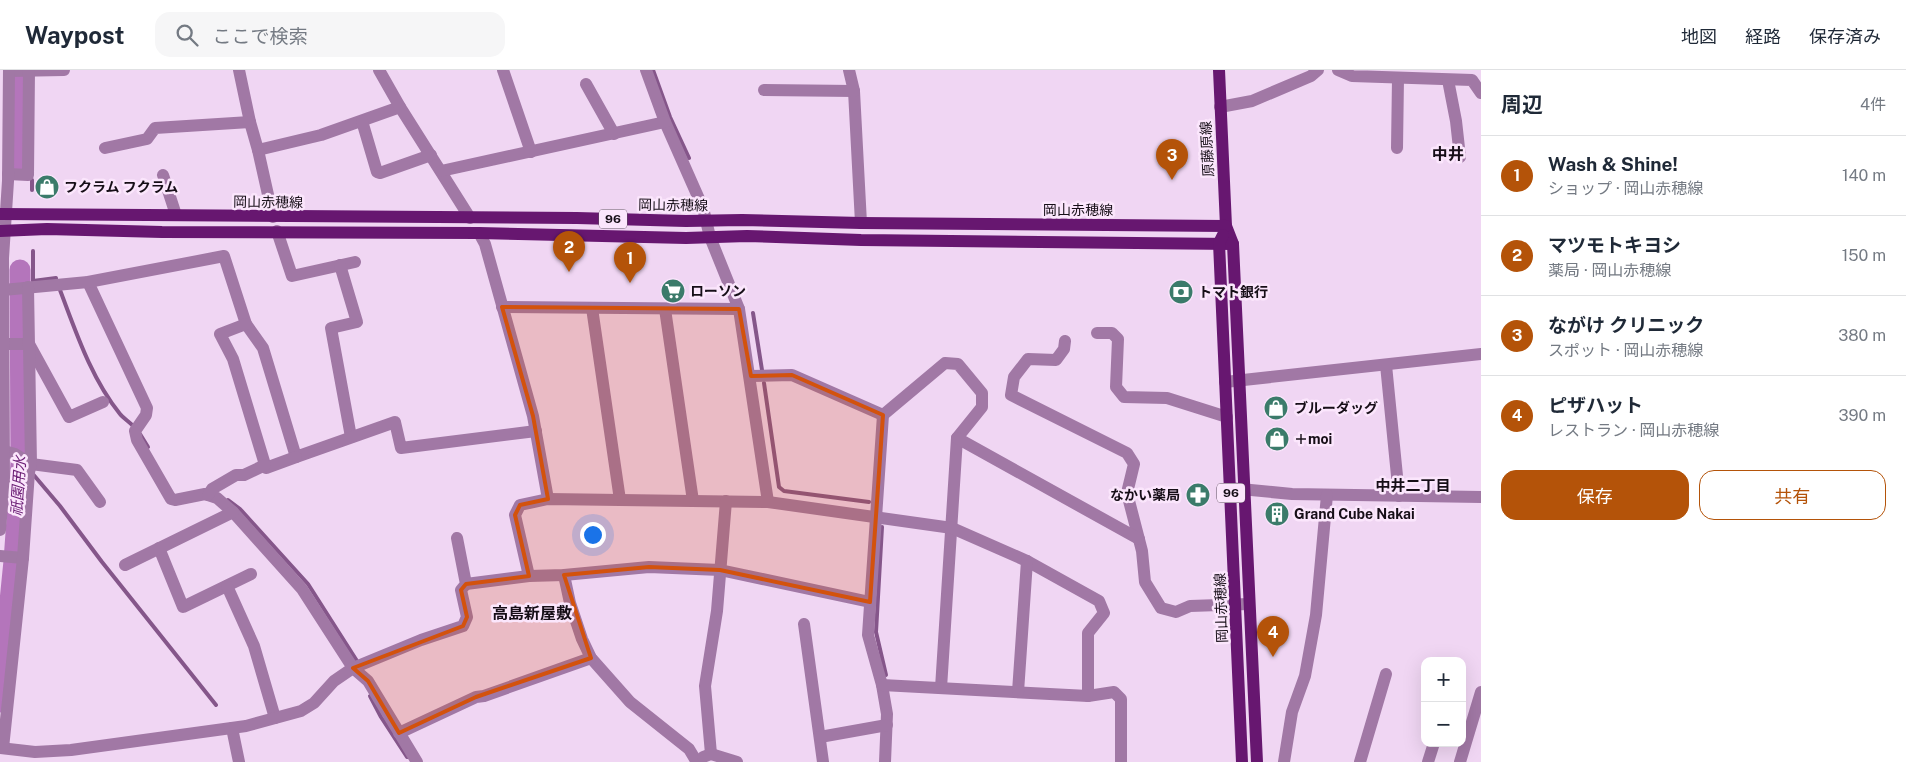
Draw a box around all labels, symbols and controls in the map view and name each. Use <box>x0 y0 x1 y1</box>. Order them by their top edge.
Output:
search box <box>155 12 505 57</box>
text: Waypost <box>25 21 125 49</box>
icon: search <box>173 21 201 49</box>
text: ここで検索 <box>213 25 308 47</box>
text: 地図 <box>1681 26 1717 47</box>
text: 経路 <box>1745 26 1781 47</box>
text: 保存済み <box>1809 26 1881 47</box>
text: 周辺 <box>1501 92 1543 117</box>
text: 4件 <box>1860 95 1886 114</box>
street label: 原藤原線 <box>1198 121 1216 177</box>
pin: 3 <box>1156 139 1188 180</box>
district label: 中井 <box>1432 145 1464 164</box>
text: Wash & Shine! <box>1548 153 1678 175</box>
text: 1 <box>1514 166 1520 185</box>
text: 140 m <box>1842 166 1886 185</box>
shop icon: フクラム フクラム <box>34 174 60 200</box>
place label: フクラム フクラム <box>64 179 178 195</box>
text: ショップ · 岡山赤穂線 <box>1548 179 1703 198</box>
street label: 岡山赤穂線 <box>233 193 303 211</box>
street label: 岡山赤穂線 <box>638 196 708 214</box>
street label: 岡山赤穂線 <box>1043 202 1113 218</box>
road number: 96 <box>599 210 627 228</box>
pin: 2 <box>553 231 585 272</box>
text: マツモトキヨシ <box>1548 234 1681 256</box>
pin: 1 <box>614 242 646 283</box>
text: 2 <box>1512 246 1522 265</box>
text: 150 m <box>1842 246 1886 265</box>
text: 薬局 · 岡山赤穂線 <box>1548 261 1671 280</box>
supermarket icon: ローソン <box>660 278 686 304</box>
bank icon: トマト銀行 <box>1168 279 1194 305</box>
place label: ローソン <box>690 283 746 299</box>
place label: トマト銀行 <box>1198 284 1268 300</box>
text: ながけ クリニック <box>1548 314 1704 336</box>
text: 3 <box>1512 326 1522 345</box>
text: 380 m <box>1838 326 1886 345</box>
text: スポット · 岡山赤穂線 <box>1548 341 1703 360</box>
text: ピザハット <box>1548 394 1643 416</box>
shop icon: ブルーダッグ <box>1263 395 1289 421</box>
place label: ブルーダッグ <box>1294 400 1378 416</box>
text: 4 <box>1512 406 1522 425</box>
text: 390 m <box>1839 406 1886 425</box>
text: レストラン · 岡山赤穂線 <box>1548 421 1719 440</box>
shop icon: ＋moi <box>1264 426 1290 452</box>
place label: ＋moi <box>1294 431 1332 447</box>
water label: 祇園用水 <box>7 453 29 517</box>
button: 保存 <box>1501 470 1689 520</box>
button: 共有 <box>1699 470 1886 520</box>
district label: 中井二丁目 <box>1375 477 1451 494</box>
pharmacy icon: なかい薬局 <box>1185 482 1211 508</box>
road number: 96 <box>1217 483 1245 502</box>
place label: なかい薬局 <box>1110 487 1180 503</box>
building icon: Grand Cube Nakai <box>1264 501 1290 527</box>
place label: Grand Cube Nakai <box>1294 506 1415 522</box>
your location <box>580 522 606 548</box>
street label: 岡山赤穂線 <box>1212 573 1230 643</box>
district label: 高島新屋敷 <box>492 604 572 623</box>
pin: 4 <box>1257 616 1289 657</box>
map controls <box>1421 657 1466 747</box>
button: + <box>1421 657 1466 702</box>
button: − <box>1421 702 1466 747</box>

